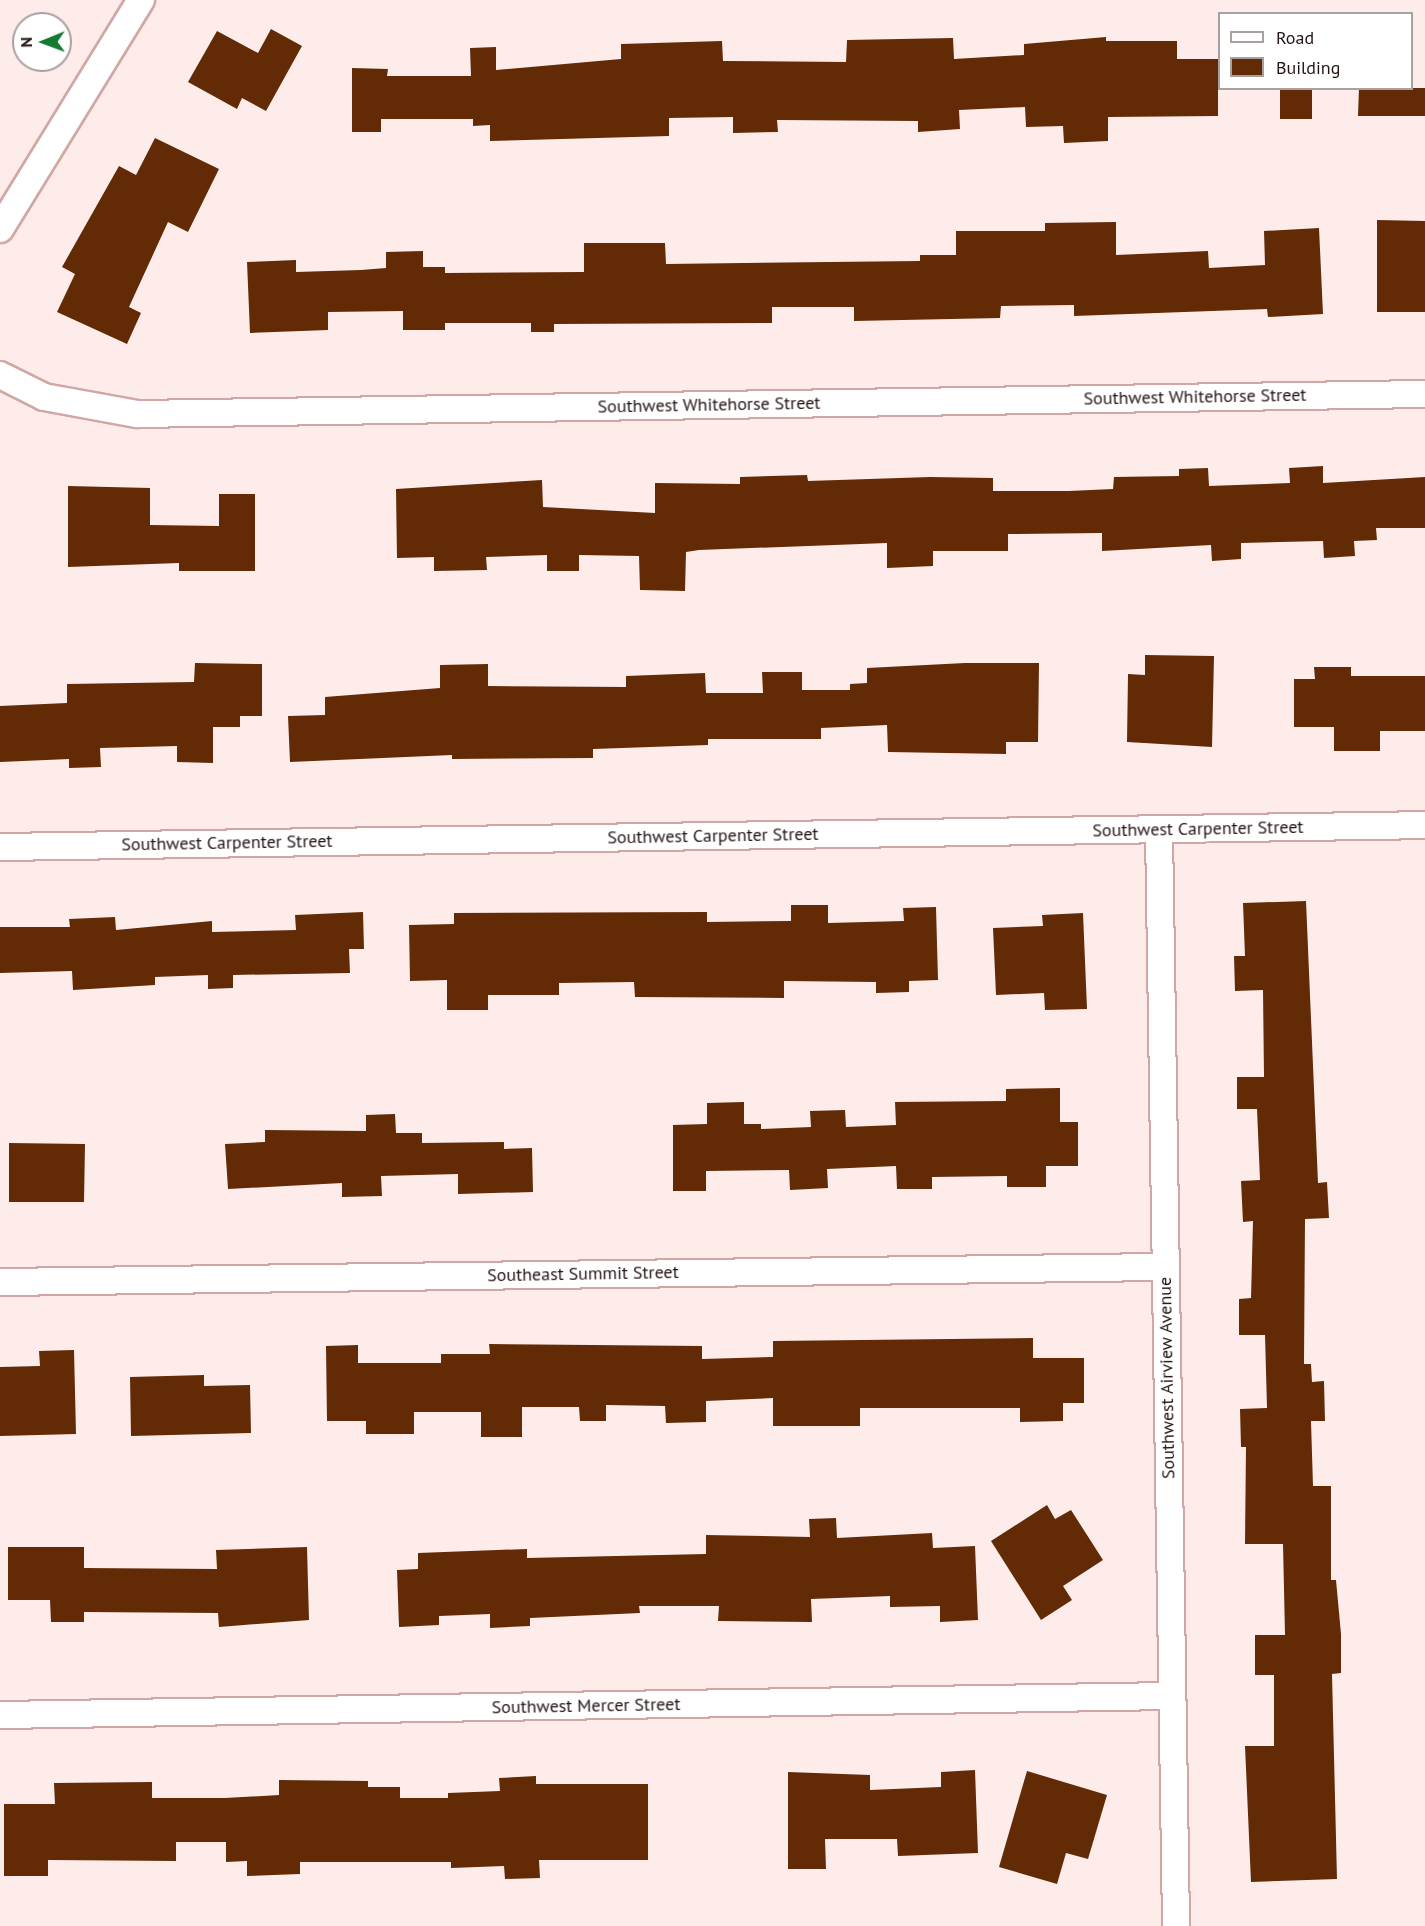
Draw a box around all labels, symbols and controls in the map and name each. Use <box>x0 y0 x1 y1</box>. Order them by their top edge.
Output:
north arrow <box>12 12 72 72</box>
legend <box>1218 12 1413 90</box>
text: Road <box>1276 26 1314 49</box>
text: N <box>16 37 36 48</box>
text: Building <box>1276 56 1340 79</box>
street label: Southwest Whitehorse Street <box>1083 384 1307 410</box>
street label: Southwest Whitehorse Street <box>597 392 821 418</box>
street label: Southwest Carpenter Street <box>1092 816 1304 842</box>
street label: Southwest Carpenter Street <box>607 823 819 849</box>
street label: Southwest Carpenter Street <box>121 830 333 856</box>
street label: Southeast Summit Street <box>487 1262 679 1286</box>
street label: Southwest Airview Avenue <box>1154 1276 1180 1480</box>
street label: Southwest Mercer Street <box>491 1694 681 1718</box>

